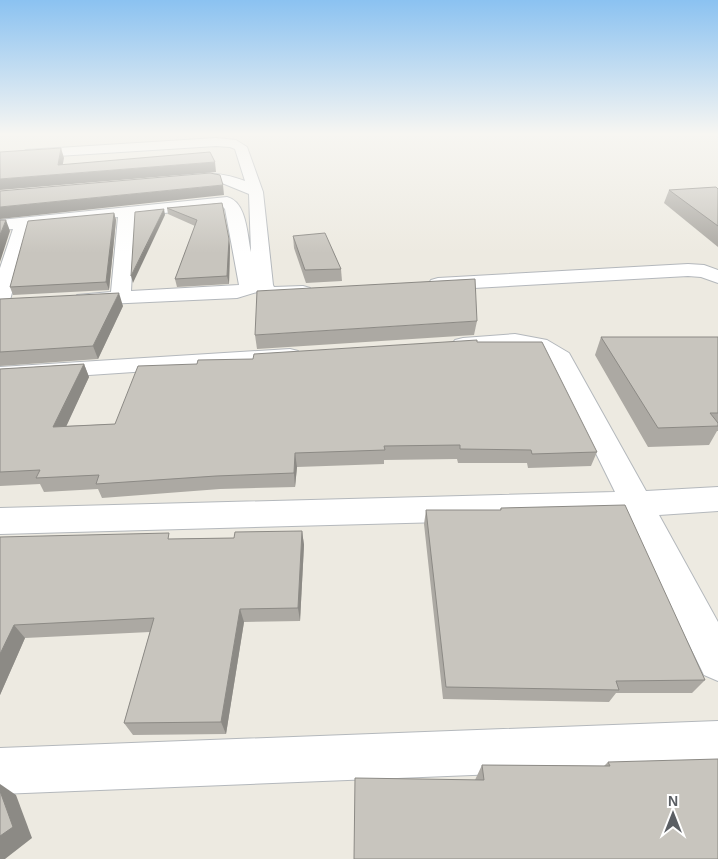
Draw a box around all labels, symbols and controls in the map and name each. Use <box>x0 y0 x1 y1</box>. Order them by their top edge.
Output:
north arrow <box>648 789 698 839</box>
text: N <box>668 793 678 809</box>

